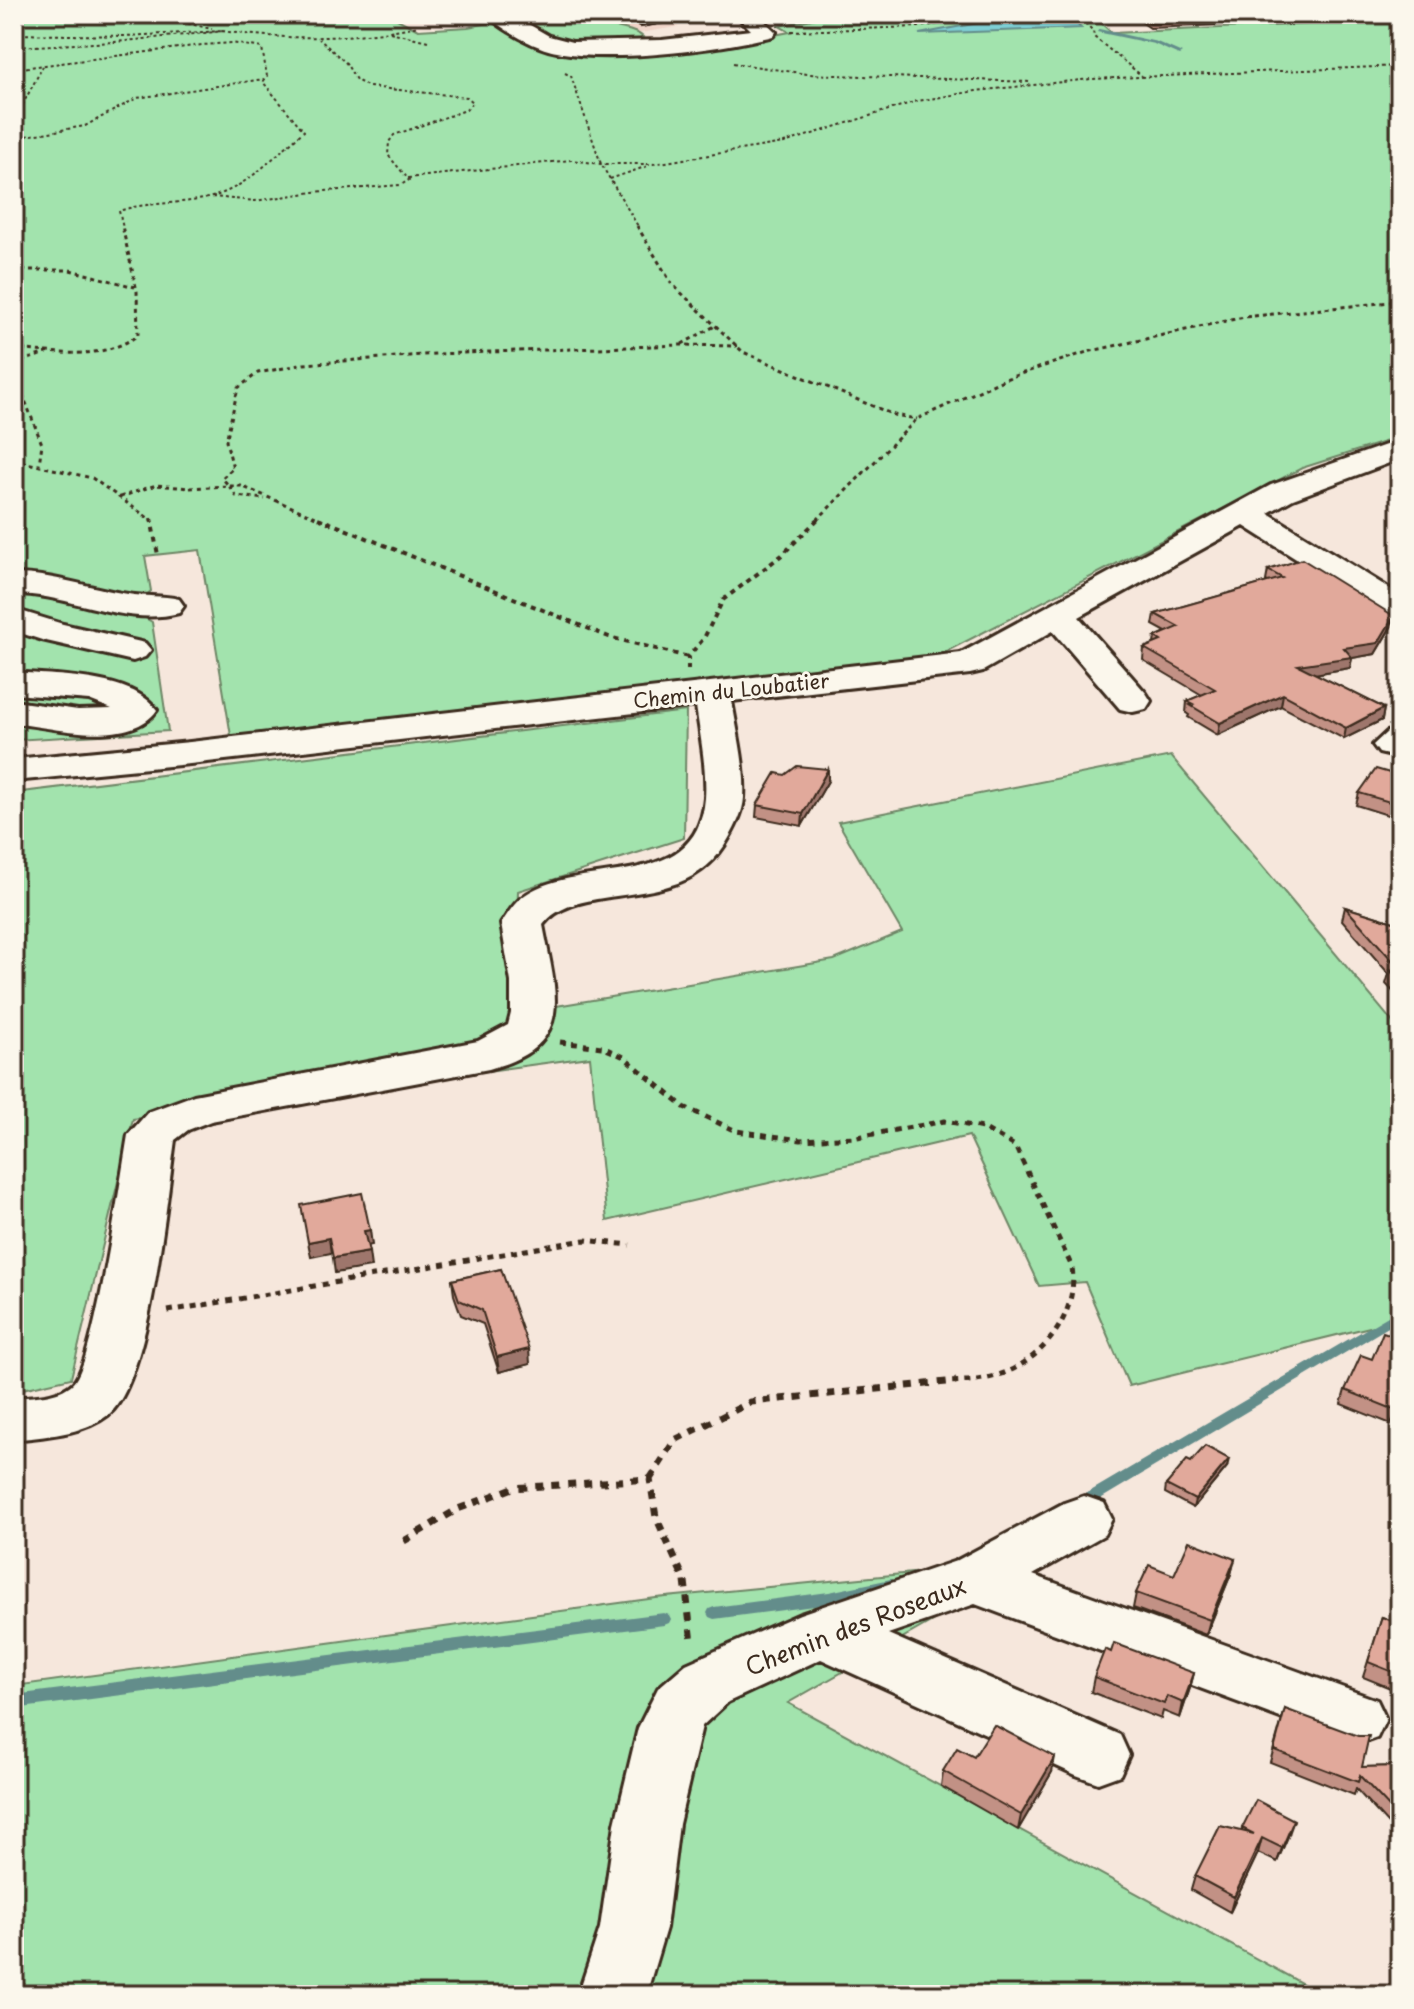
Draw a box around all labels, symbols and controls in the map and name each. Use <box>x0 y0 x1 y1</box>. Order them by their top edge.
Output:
street label: Chemin du Loubatier <box>631 665 831 715</box>
street label: Chemin des Roseaux <box>739 1566 971 1684</box>

